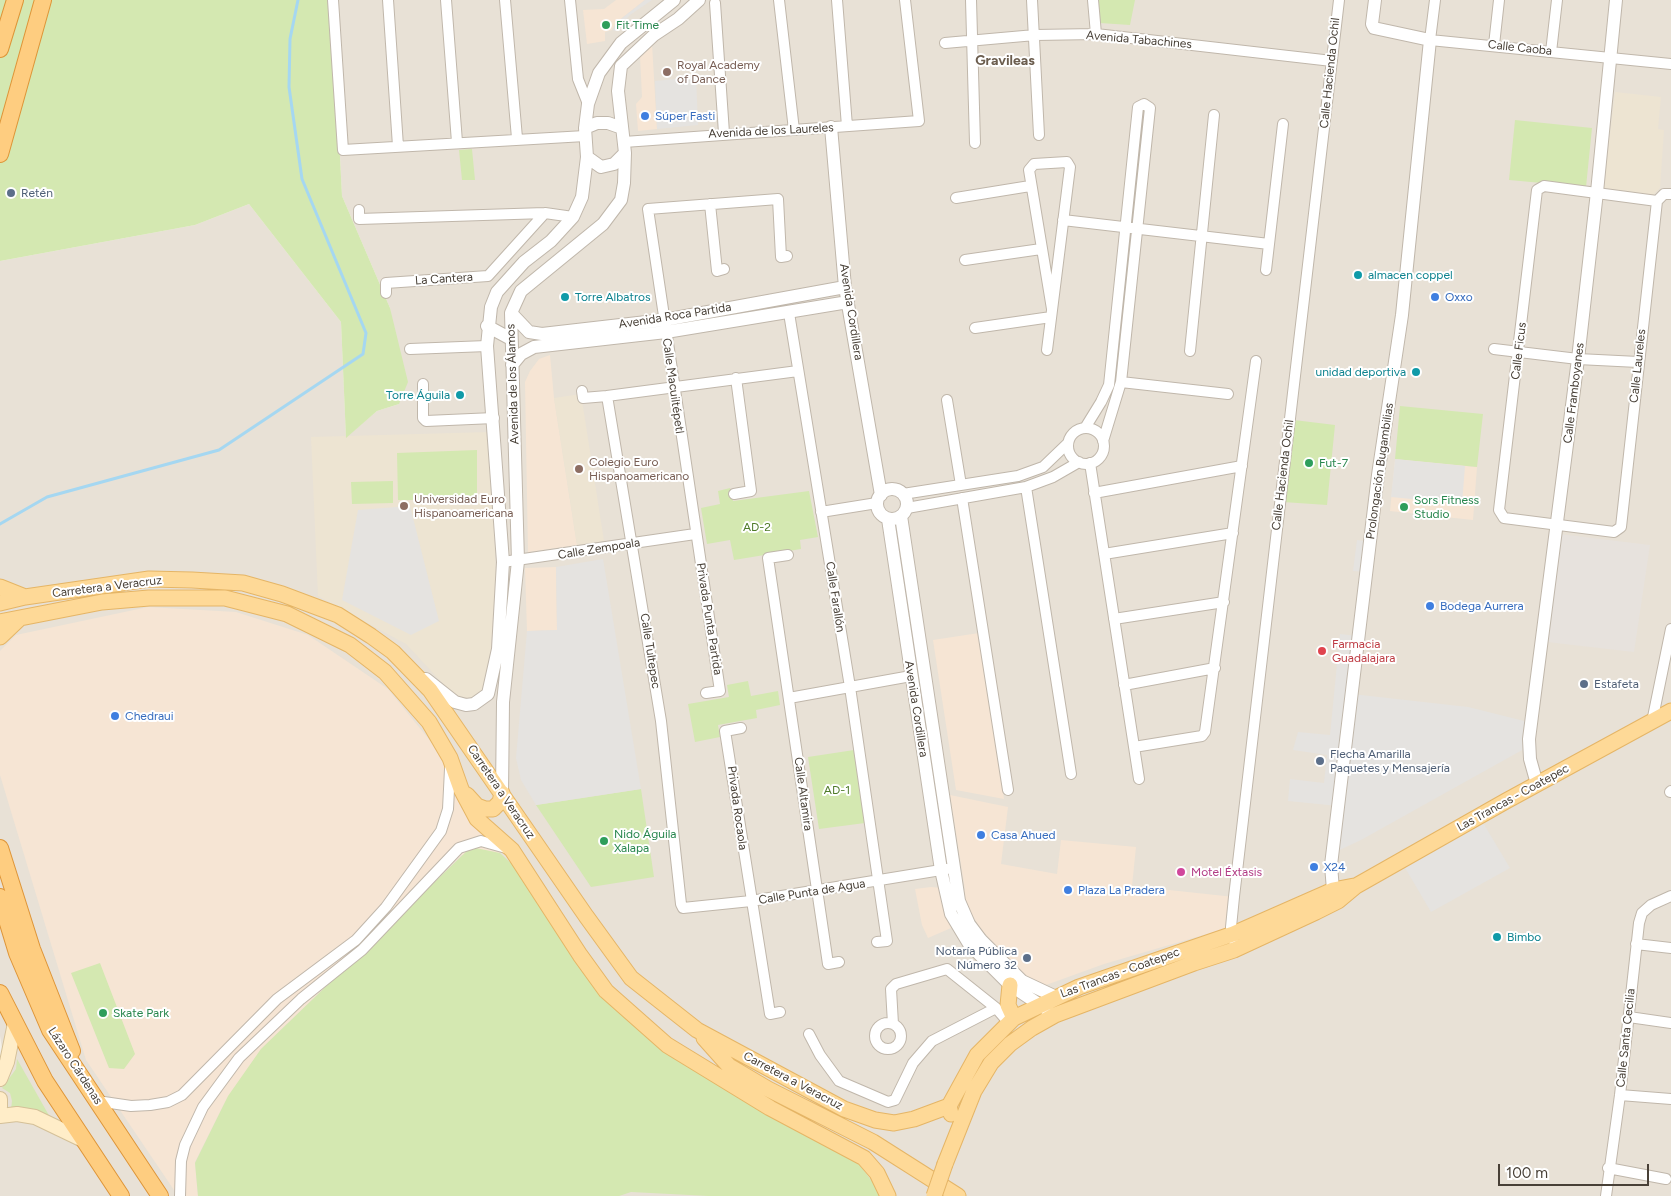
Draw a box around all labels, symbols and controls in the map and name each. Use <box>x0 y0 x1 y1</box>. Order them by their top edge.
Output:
street label: Calle Hacienda Ochil <box>1317 17 1343 129</box>
place label: Fit Time <box>616 18 659 32</box>
marker: Fit Time <box>600 19 612 31</box>
street label: Avenida Tabachines <box>1085 28 1193 52</box>
street label: Calle Caoba <box>1487 37 1553 59</box>
district label: Gravileas <box>975 53 1035 69</box>
place label: Royal Academy of Dance <box>677 58 760 86</box>
marker: Royal Academy of Dance <box>661 66 673 78</box>
place label: Súper Fasti <box>655 109 715 123</box>
marker: Súper Fasti <box>639 110 651 122</box>
street label: Avenida de los Laureles <box>708 121 834 141</box>
place label: Retén <box>21 186 53 200</box>
marker: Retén <box>5 187 17 199</box>
street label: Avenida Cordillera <box>836 263 866 361</box>
place label: almacen coppel <box>1368 268 1453 282</box>
marker: almacen coppel <box>1352 269 1364 281</box>
street label: La Cantera <box>415 270 473 288</box>
place label: Torre Albatros <box>575 290 651 304</box>
place label: Oxxo <box>1445 290 1473 304</box>
marker: Torre Albatros <box>559 291 571 303</box>
marker: Oxxo <box>1429 291 1441 303</box>
street label: Avenida Roca Partida <box>618 300 732 332</box>
street label: Calle Ficus <box>1508 322 1530 380</box>
street label: Avenida de los Álamos <box>504 323 522 445</box>
street label: Calle Laureles <box>1627 328 1649 404</box>
street label: Calle Macuiltépetl <box>659 337 687 435</box>
street label: Calle Framboyanes <box>1561 342 1587 444</box>
place label: unidad deportiva <box>1315 365 1406 379</box>
marker: unidad deportiva <box>1410 366 1422 378</box>
place label: Torre Águila <box>386 388 450 402</box>
marker: Torre Águila <box>454 389 466 401</box>
street label: Prolongación Bugambilias <box>1363 402 1397 540</box>
street label: Calle Hacienda Ochil <box>1269 419 1297 531</box>
place label: Colegio Euro Hispanoamericano <box>589 455 689 483</box>
place label: Fut-7 <box>1319 456 1348 470</box>
marker: Fut-7 <box>1303 457 1315 469</box>
marker: Colegio Euro Hispanoamericano <box>573 463 585 475</box>
place label: Universidad Euro Hispanoamericana <box>414 492 513 520</box>
place label: Sors Fitness Studio <box>1414 493 1479 521</box>
marker: Universidad Euro Hispanoamericana <box>398 500 410 512</box>
marker: Sors Fitness Studio <box>1398 501 1410 513</box>
park label: AD-2 <box>743 520 771 534</box>
street label: Calle Zempoala <box>557 535 641 563</box>
street label: Calle Farallón <box>822 561 848 633</box>
street label: Privada Punta Partida <box>693 562 725 676</box>
street label: Carretera a Veracruz <box>51 573 163 601</box>
place label: Bodega Aurrera <box>1440 599 1524 613</box>
marker: Bodega Aurrera <box>1424 600 1436 612</box>
street label: Calle Tultepec <box>637 612 663 690</box>
place label: Farmacia Guadalajara <box>1332 637 1395 665</box>
marker: Farmacia Guadalajara <box>1316 645 1328 657</box>
street label: Avenida Cordillera <box>901 660 931 758</box>
place label: Estafeta <box>1594 677 1639 691</box>
marker: Estafeta <box>1578 678 1590 690</box>
place label: Chedraui <box>125 709 174 723</box>
marker: Chedraui <box>109 710 121 722</box>
street label: Carretera a Veracruz <box>464 742 538 842</box>
place label: Flecha Amarilla Paquetes y Mensajería <box>1330 747 1450 775</box>
marker: Flecha Amarilla Paquetes y Mensajería <box>1314 755 1326 767</box>
street label: Calle Altamira <box>791 756 815 832</box>
street label: Las Trancas - Coatepec <box>1454 761 1572 835</box>
street label: Privada Rocaola <box>724 765 750 851</box>
park label: AD-1 <box>824 783 850 797</box>
place label: Nido Águila Xalapa <box>614 827 676 855</box>
place label: Casa Ahued <box>991 828 1056 842</box>
marker: Casa Ahued <box>975 829 987 841</box>
marker: Nido Águila Xalapa <box>598 835 610 847</box>
place label: X24 <box>1324 860 1346 874</box>
marker: X24 <box>1308 861 1320 873</box>
place label: Motel Éxtasis <box>1191 865 1262 879</box>
marker: Motel Éxtasis <box>1175 866 1187 878</box>
street label: Calle Punta de Agua <box>758 876 866 908</box>
place label: Plaza La Pradera <box>1078 883 1165 897</box>
marker: Plaza La Pradera <box>1062 884 1074 896</box>
place label: Bimbo <box>1507 930 1541 944</box>
marker: Bimbo <box>1491 931 1503 943</box>
place label: Notaría Pública Número 32 <box>936 944 1017 972</box>
street label: Las Trancas - Coatepec <box>1058 945 1182 1001</box>
marker: Notaría Pública Número 32 <box>1021 952 1033 964</box>
street label: Calle Santa Cecilia <box>1614 988 1638 1088</box>
place label: Skate Park <box>113 1006 169 1020</box>
marker: Skate Park <box>97 1007 109 1019</box>
street label: Lázaro Cárdenas <box>45 1025 105 1107</box>
street label: Carretera a Veracruz <box>741 1049 845 1113</box>
scale bar <box>1501 1154 1652 1186</box>
text: 100 m <box>1506 1164 1548 1182</box>

